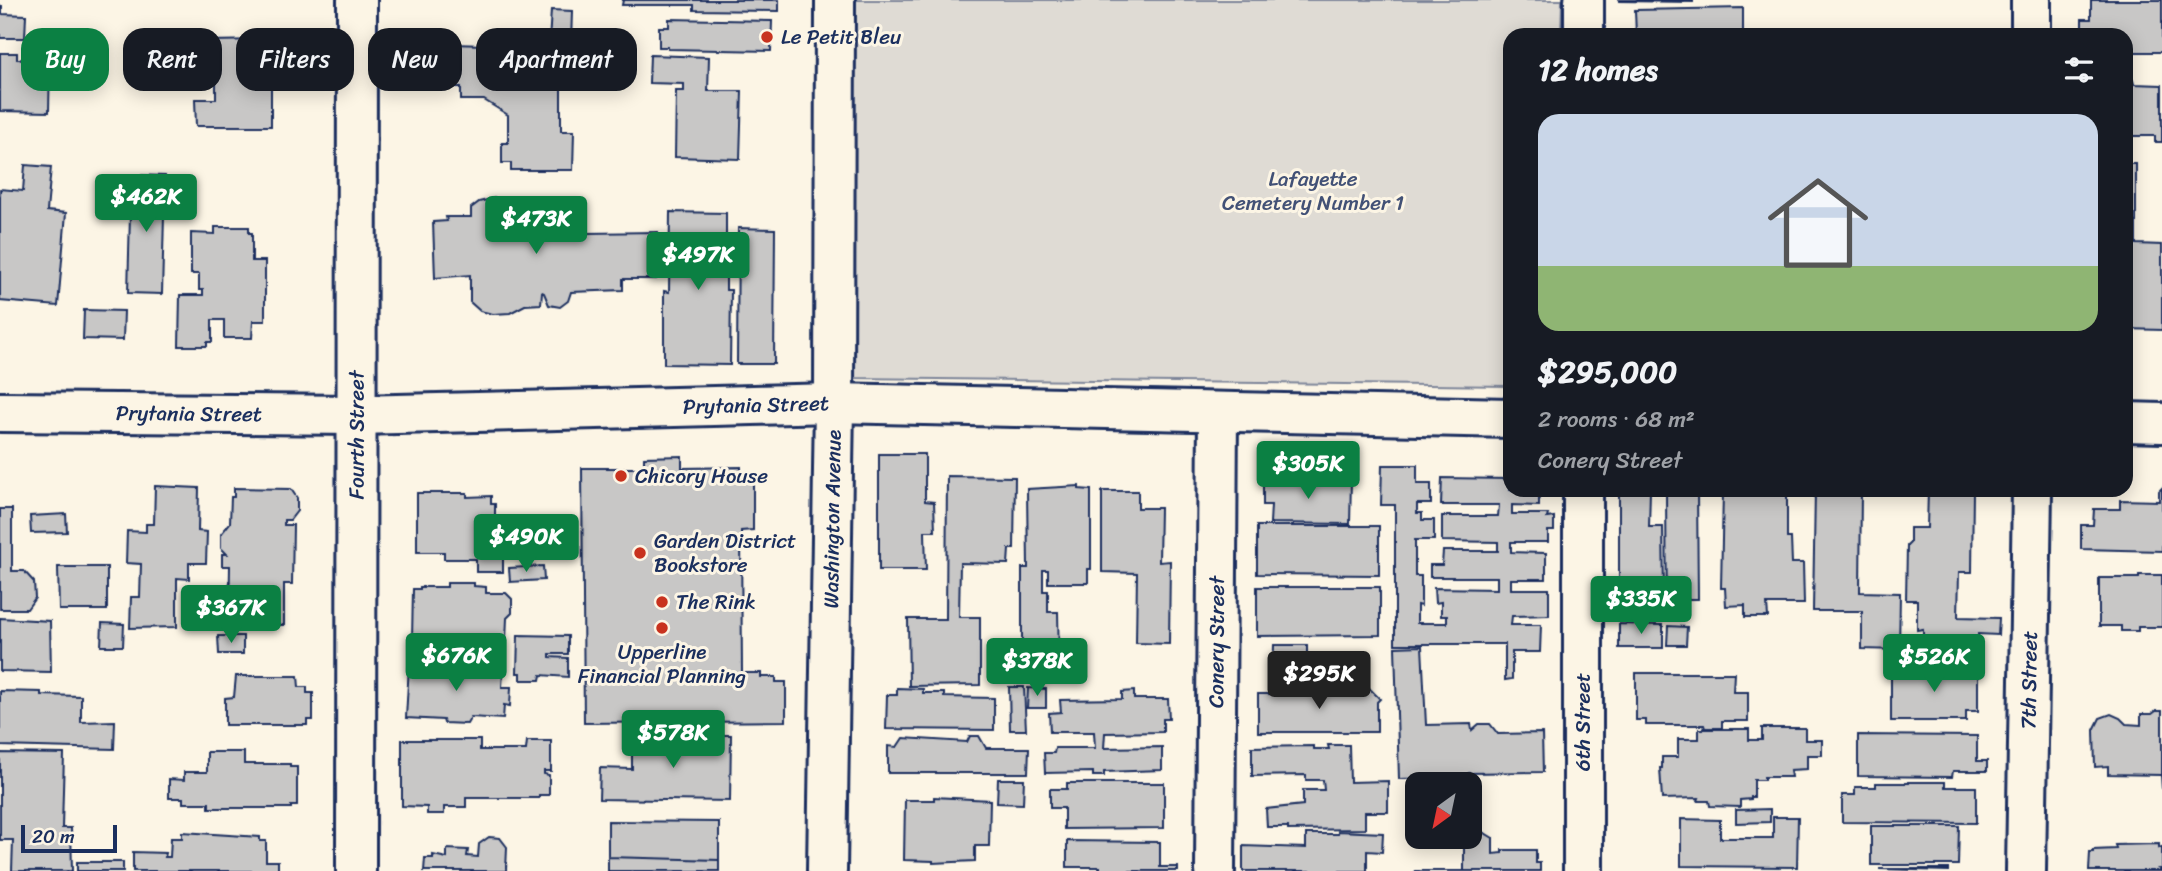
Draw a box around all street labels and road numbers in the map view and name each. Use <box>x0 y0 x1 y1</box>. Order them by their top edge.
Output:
street label: Fourth Street <box>337 369 376 499</box>
street label: Prytania Street <box>682 384 829 426</box>
street label: Prytania Street <box>116 394 262 433</box>
street label: Washington Avenue <box>812 429 853 609</box>
street label: Conery Street <box>1197 574 1236 708</box>
street label: 7th Street <box>2009 630 2049 730</box>
street label: 6th Street <box>1564 673 1602 771</box>

